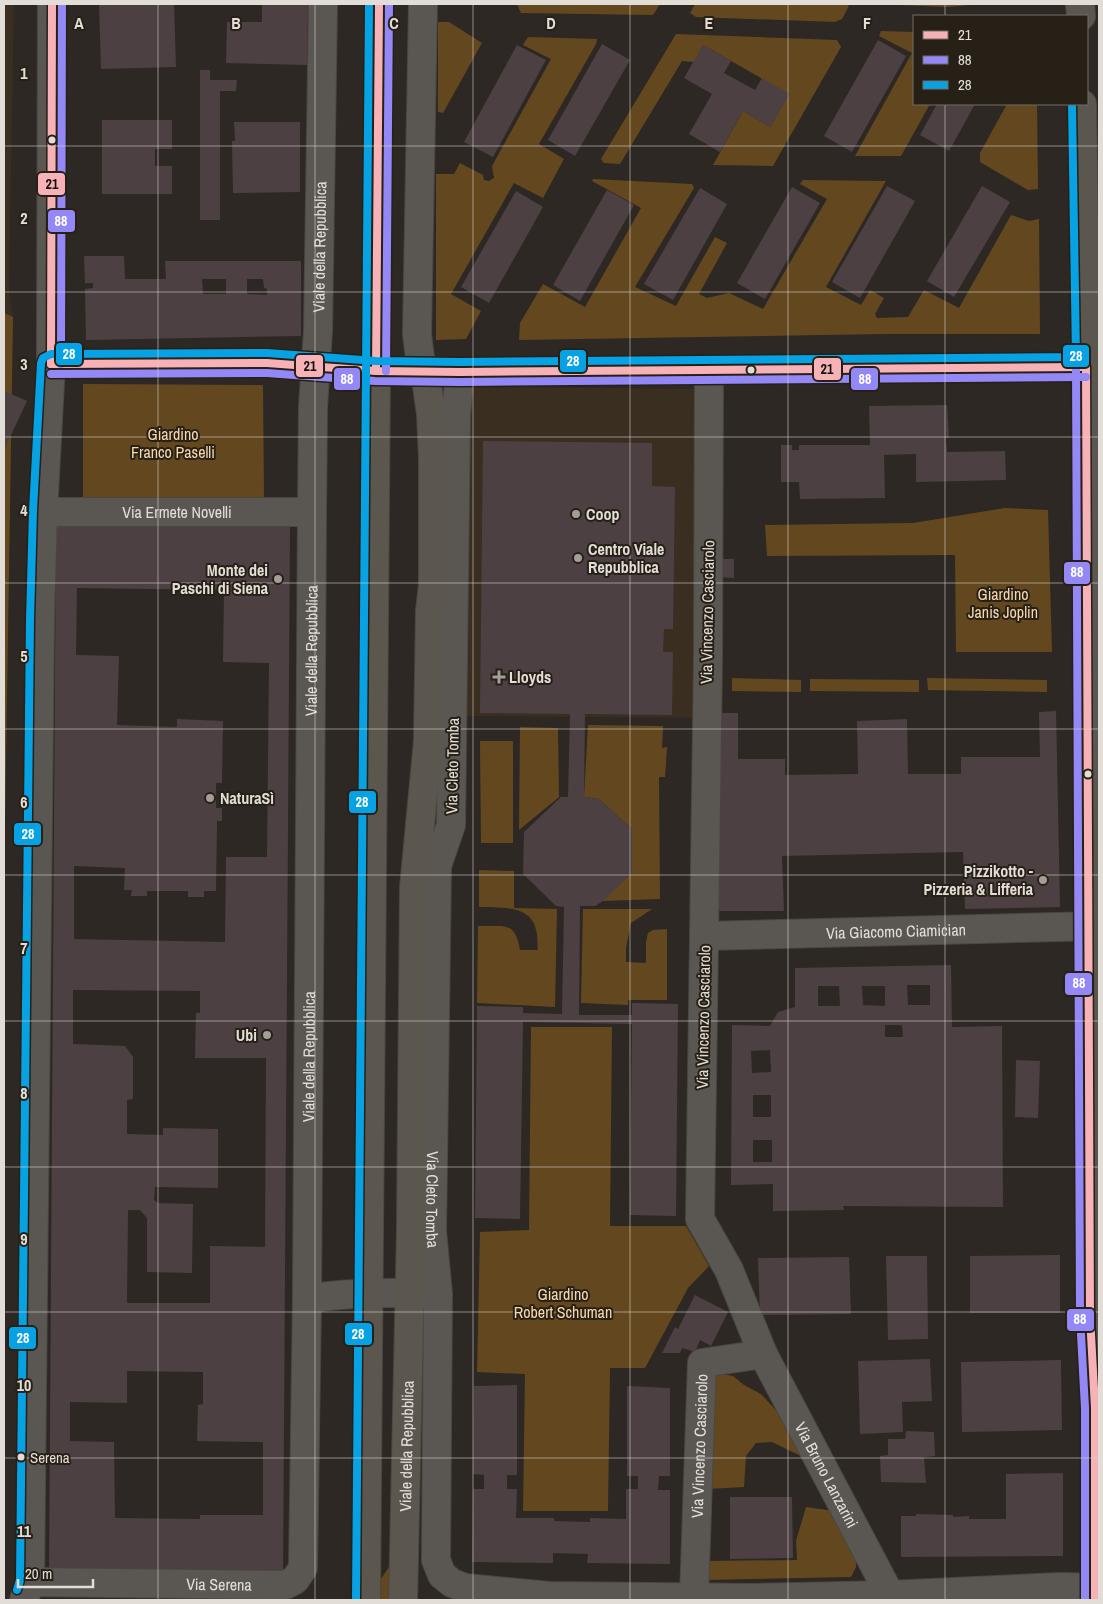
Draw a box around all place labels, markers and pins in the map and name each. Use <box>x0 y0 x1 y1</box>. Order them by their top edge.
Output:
unlabelled marker <box>47 135 57 145</box>
unlabelled marker <box>746 365 756 375</box>
place label: Coop <box>586 503 620 525</box>
marker: Coop <box>570 508 582 520</box>
place label: Centro Viale Repubblica <box>588 538 664 578</box>
marker: Centro Viale Repubblica <box>572 552 584 564</box>
place label: Monte dei Paschi di Siena <box>172 559 269 599</box>
marker: Monte dei Paschi di Siena <box>272 573 284 585</box>
place label: Lloyds <box>509 666 551 688</box>
marker: Lloyds <box>493 671 505 683</box>
unlabelled marker <box>1083 769 1093 779</box>
place label: NaturaSì <box>220 787 274 809</box>
marker: NaturaSì <box>204 792 216 804</box>
place label: Pizzikotto - Pizzeria & Lifferia <box>924 860 1034 900</box>
marker: Pizzikotto - Pizzeria & Lifferia <box>1037 874 1049 886</box>
place label: Ubi <box>236 1024 257 1046</box>
marker: Ubi <box>261 1029 273 1041</box>
place label: Serena <box>30 1447 70 1468</box>
marker: Serena <box>16 1452 26 1462</box>

